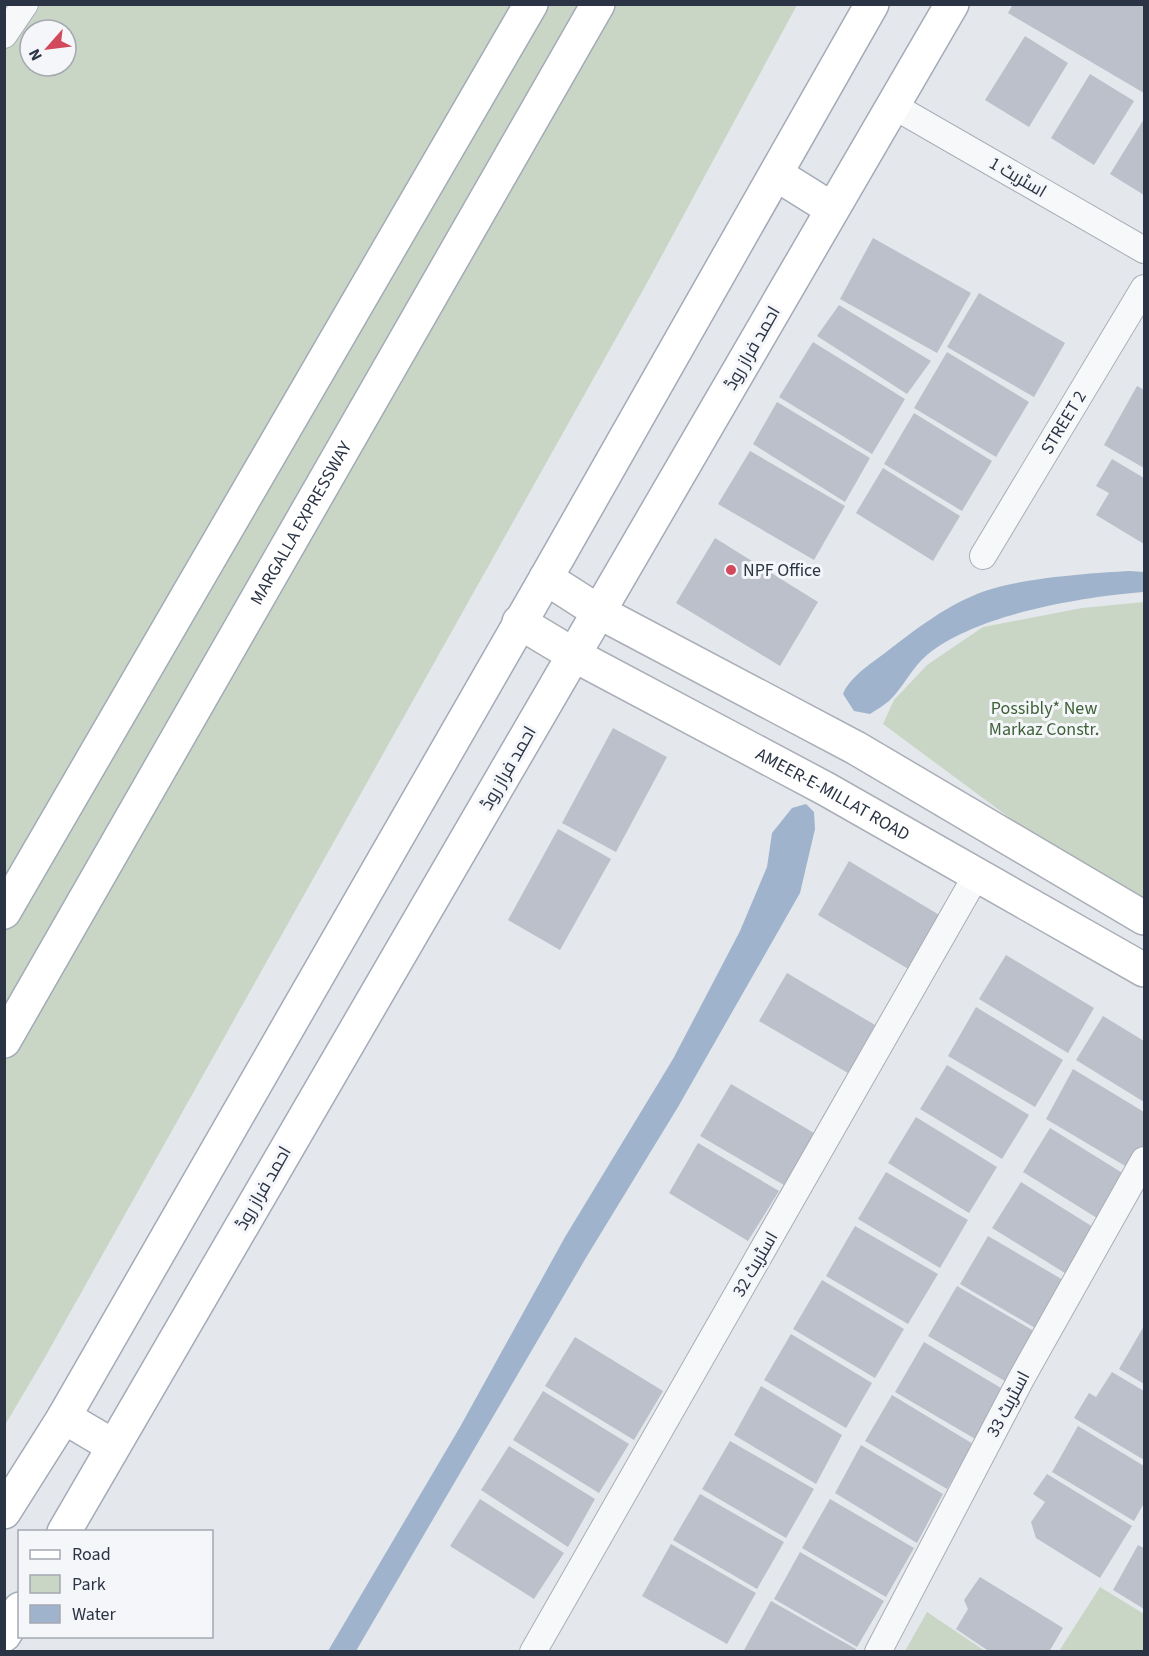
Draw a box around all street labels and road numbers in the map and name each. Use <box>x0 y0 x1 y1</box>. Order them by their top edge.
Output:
street label: اسٹریٹ 1 <box>984 151 1051 204</box>
street label: احمد فراز روڈ <box>718 302 786 395</box>
street label: STREET 2 <box>1035 386 1093 459</box>
street label: MARGALLA EXPRESSWAY <box>244 436 358 610</box>
street label: احمد فراز روڈ <box>474 722 542 815</box>
street label: AMEER-E-MILLAT ROAD <box>751 742 914 847</box>
street label: احمد فراز روڈ <box>229 1142 297 1235</box>
street label: اسٹریٹ 32 <box>727 1227 784 1301</box>
street label: اسٹریٹ 33 <box>981 1367 1036 1442</box>

